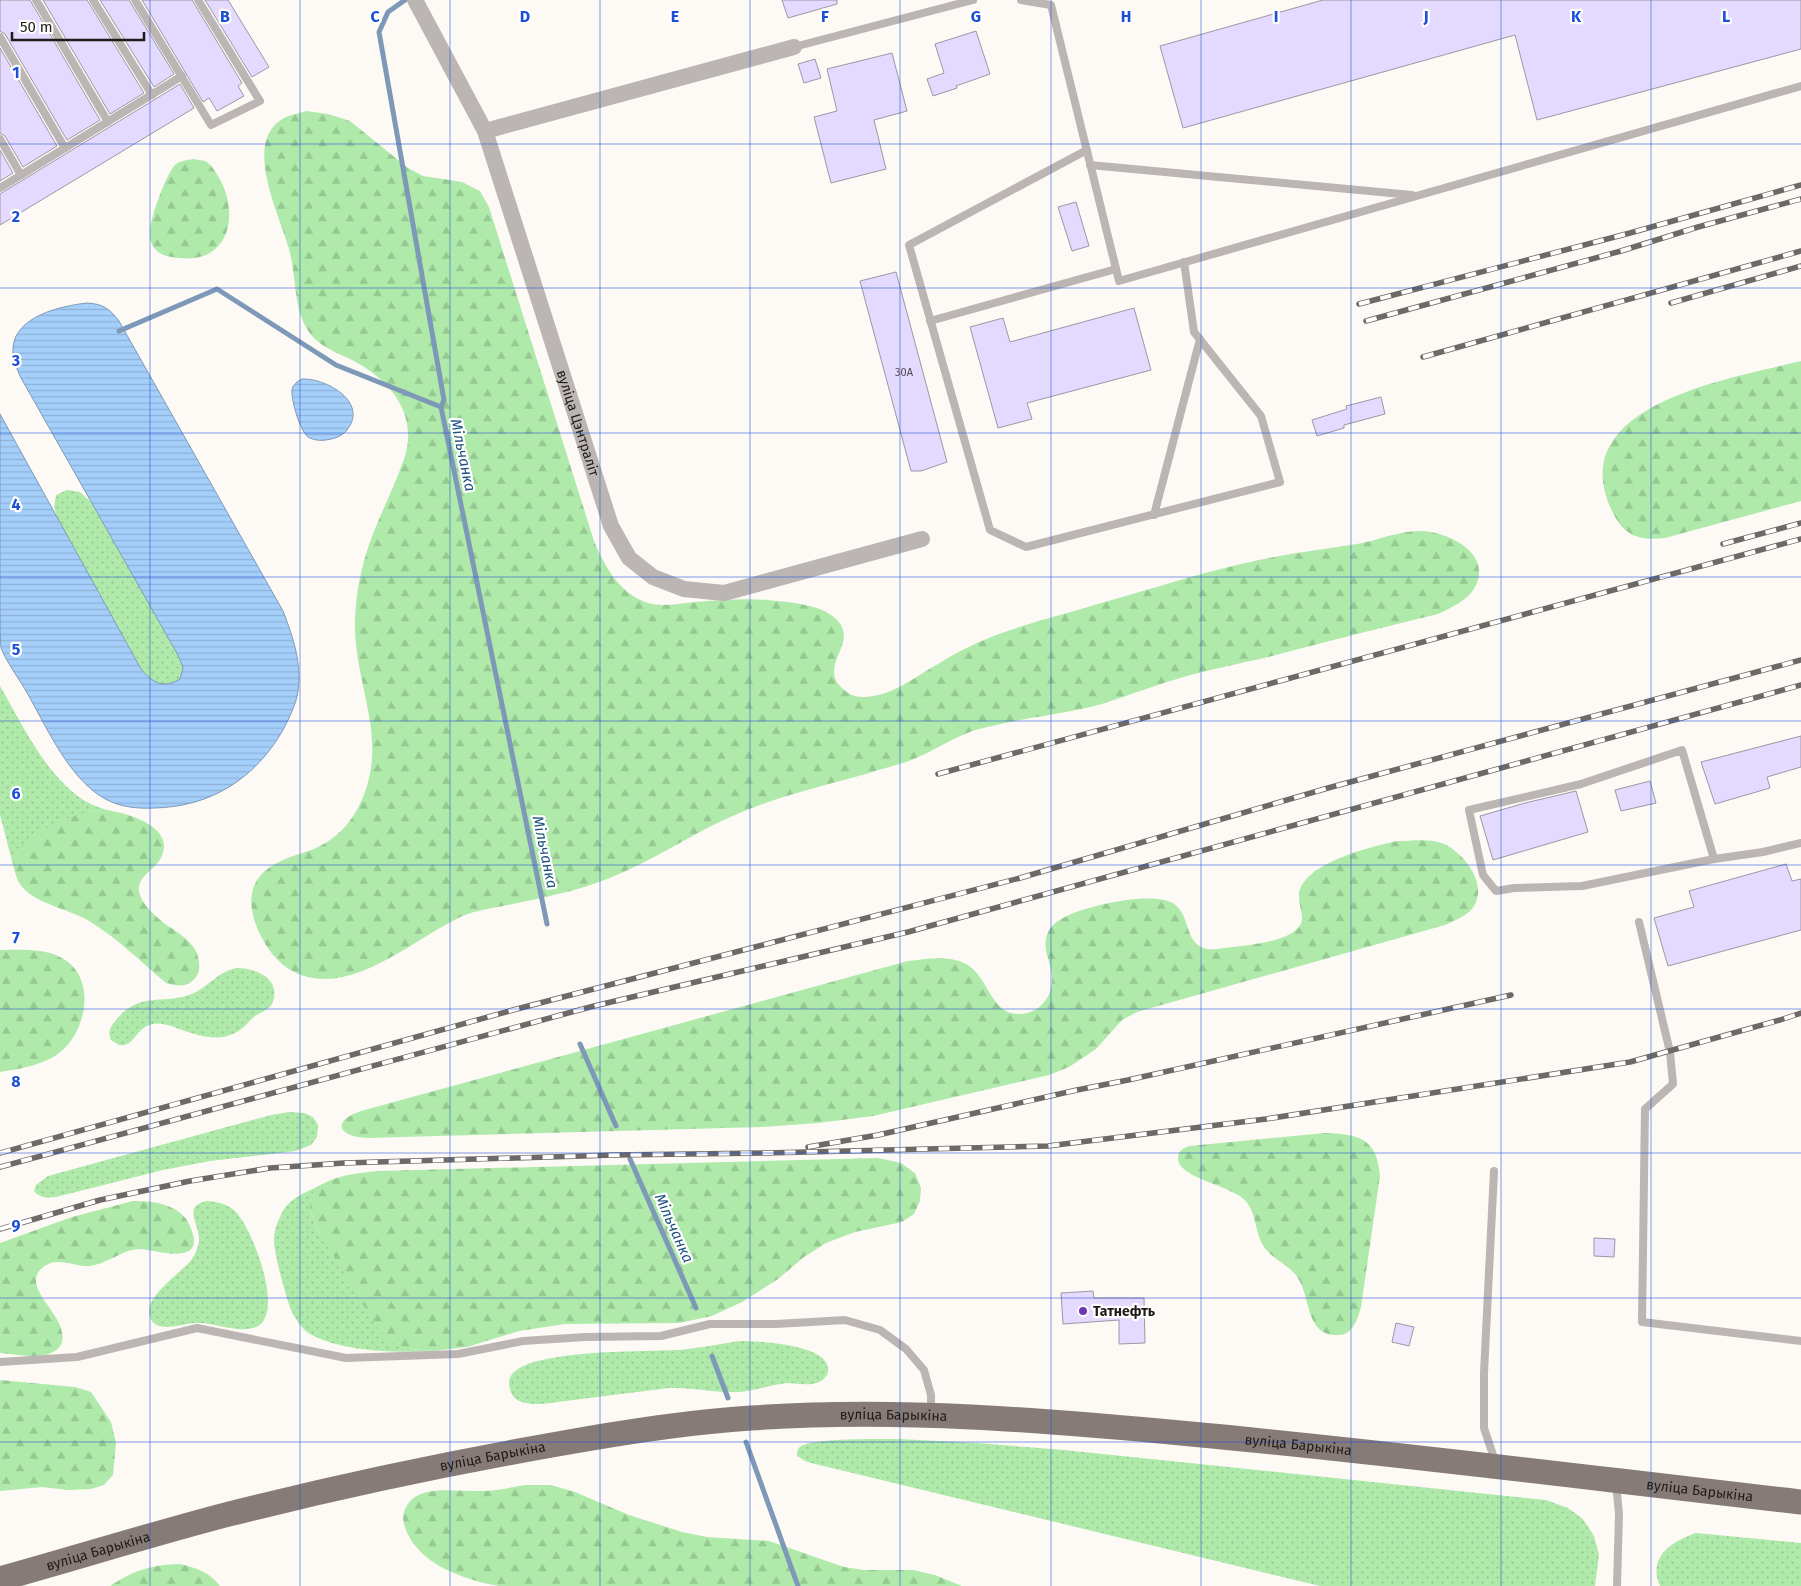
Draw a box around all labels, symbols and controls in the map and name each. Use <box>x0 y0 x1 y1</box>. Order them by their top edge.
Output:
text: B <box>220 7 230 26</box>
text: C <box>370 7 380 26</box>
text: D <box>520 7 530 26</box>
text: E <box>671 7 679 26</box>
text: F <box>821 7 829 26</box>
text: G <box>971 7 981 26</box>
text: H <box>1121 7 1131 26</box>
text: I <box>1274 7 1278 26</box>
text: J <box>1422 7 1429 26</box>
text: K <box>1571 7 1582 26</box>
text: L <box>1722 7 1730 26</box>
scale bar <box>12 10 145 42</box>
text: 50 m <box>20 18 53 36</box>
text: 1 <box>12 63 20 82</box>
text: 2 <box>12 207 20 226</box>
text: 3 <box>11 351 20 370</box>
house number: 30А <box>895 366 914 379</box>
street label: вуліца Цэнтраліт <box>553 368 603 479</box>
water label: Мільчанка <box>447 417 479 493</box>
text: 4 <box>11 495 21 514</box>
text: 5 <box>12 640 21 659</box>
text: 6 <box>11 784 21 803</box>
water label: Мільчанка <box>529 814 561 890</box>
text: 7 <box>12 928 20 947</box>
text: 8 <box>11 1072 21 1091</box>
water label: Мільчанка <box>651 1191 697 1265</box>
text: 9 <box>12 1216 21 1235</box>
place label: Татнефть <box>1093 1303 1156 1320</box>
marker: Татнефть <box>1077 1305 1089 1317</box>
street label: вуліца Барыкіна <box>840 1406 948 1425</box>
street label: вуліца Барыкіна <box>1244 1431 1353 1459</box>
street label: вуліца Барыкіна <box>438 1438 547 1475</box>
street label: вуліца Барыкіна <box>1645 1476 1754 1505</box>
street label: вуліца Барыкіна <box>44 1528 152 1575</box>

